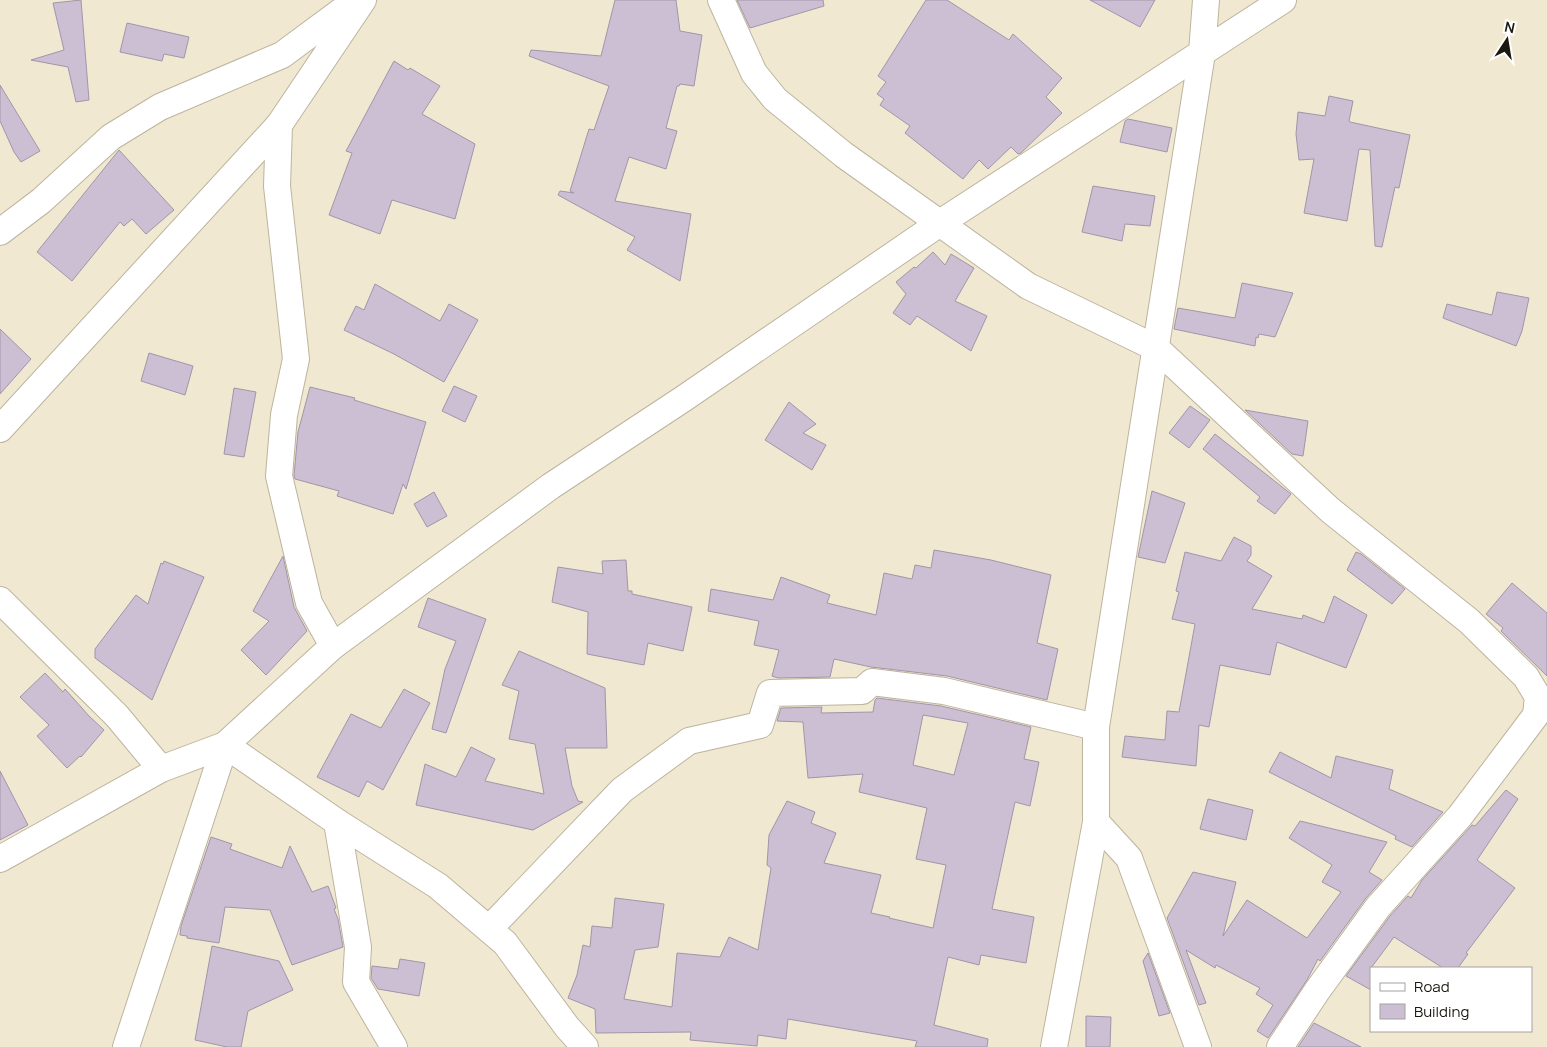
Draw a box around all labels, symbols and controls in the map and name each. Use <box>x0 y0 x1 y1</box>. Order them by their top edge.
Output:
north arrow <box>1482 15 1532 65</box>
text: N <box>1503 16 1517 37</box>
legend <box>1370 967 1532 1032</box>
text: Road <box>1414 976 1450 997</box>
text: Building <box>1414 1001 1469 1022</box>

